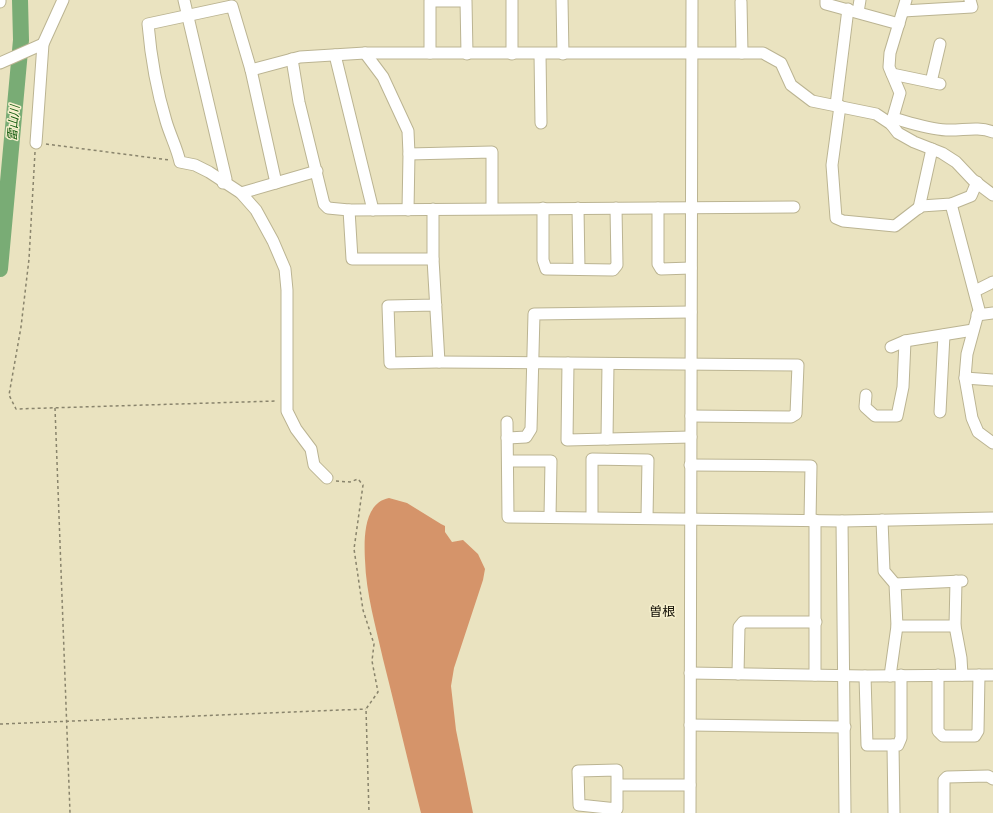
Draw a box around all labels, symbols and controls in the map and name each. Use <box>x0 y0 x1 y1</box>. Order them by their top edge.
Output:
water label: 雷山川 <box>4 102 22 142</box>
district label: 曽根 <box>649 603 675 620</box>

